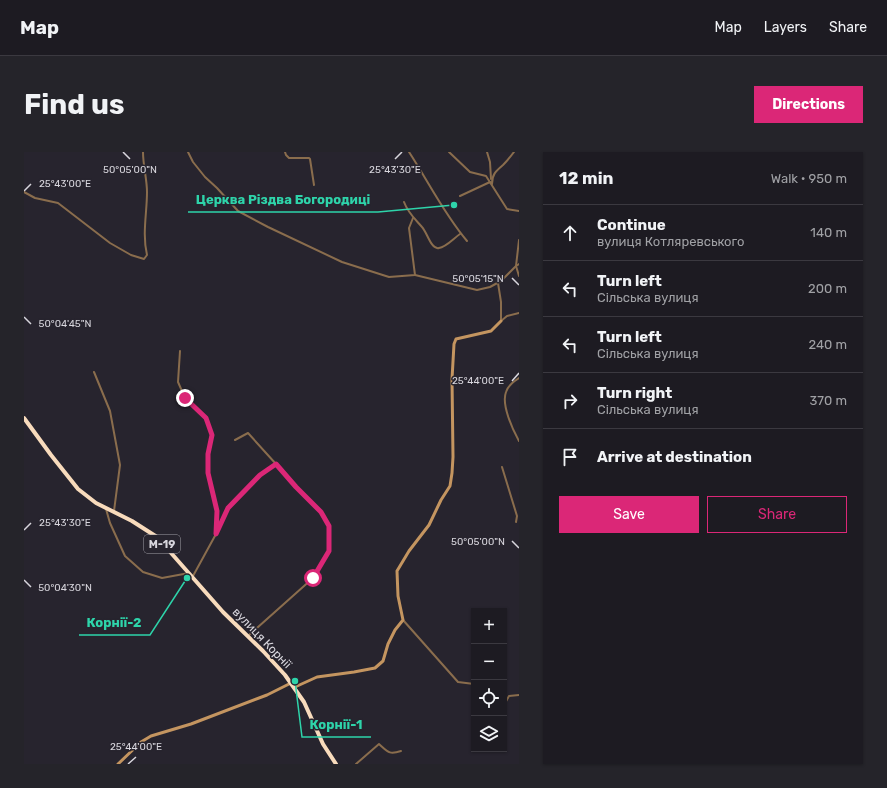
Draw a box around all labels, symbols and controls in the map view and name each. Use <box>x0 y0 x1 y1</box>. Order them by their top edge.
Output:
text: Map <box>20 16 59 39</box>
text: Map <box>715 19 742 36</box>
text: Layers <box>764 19 807 36</box>
text: Share <box>829 19 867 36</box>
button: Directions <box>754 86 863 123</box>
text: Find us <box>24 88 124 121</box>
text: 50°05'00"N <box>103 164 157 176</box>
text: 25°43'30"E <box>369 164 421 176</box>
text: 12 min <box>559 168 614 188</box>
text: Walk · 950 m <box>771 171 847 186</box>
text: 25°43'00"E <box>39 178 91 190</box>
callout: Церква Різдва Богородиці <box>188 187 378 212</box>
text: Церква Різдва Богородиці <box>196 192 370 207</box>
text: Continue <box>597 216 666 234</box>
icon: ahead <box>559 222 581 244</box>
text: 140 m <box>810 225 847 240</box>
text: вулиця Котляревського <box>597 234 745 249</box>
text: Turn left <box>597 272 662 290</box>
text: 50°05'15"N <box>452 273 504 285</box>
icon: left <box>559 278 581 300</box>
text: 200 m <box>808 281 847 296</box>
text: Сільська вулиця <box>597 290 698 305</box>
text: 50°04'45"N <box>38 318 92 330</box>
text: Turn left <box>597 328 662 346</box>
icon: left <box>559 334 581 356</box>
text: 240 m <box>808 337 847 352</box>
text: Сільська вулиця <box>597 346 698 361</box>
text: 25°44'00"E <box>452 375 504 387</box>
text: Turn right <box>597 384 672 402</box>
route end <box>176 389 194 407</box>
icon: right <box>559 390 581 412</box>
text: 370 m <box>810 393 847 408</box>
text: Сільська вулиця <box>597 402 698 417</box>
icon: arrive <box>559 446 581 468</box>
text: Arrive at destination <box>597 448 752 466</box>
button: Save <box>559 496 699 533</box>
button: Share <box>707 496 847 533</box>
text: 25°43'30"E <box>39 517 91 529</box>
road number: М-19 <box>144 535 180 553</box>
text: 50°05'00"N <box>451 536 505 548</box>
route start <box>304 569 322 587</box>
text: 50°04'30"N <box>38 582 92 594</box>
street label: вулиця Корнії <box>230 605 295 672</box>
map controls <box>471 608 507 752</box>
button: + <box>471 608 507 644</box>
callout: Корнії-2 <box>79 610 150 635</box>
text: Корнії-2 <box>87 615 141 630</box>
button: − <box>471 644 507 680</box>
button: locate <box>471 680 507 716</box>
callout: Корнії-1 <box>302 712 371 737</box>
button: layers <box>471 716 507 752</box>
text: Корнії-1 <box>310 717 362 732</box>
text: 25°44'00"E <box>110 741 162 753</box>

